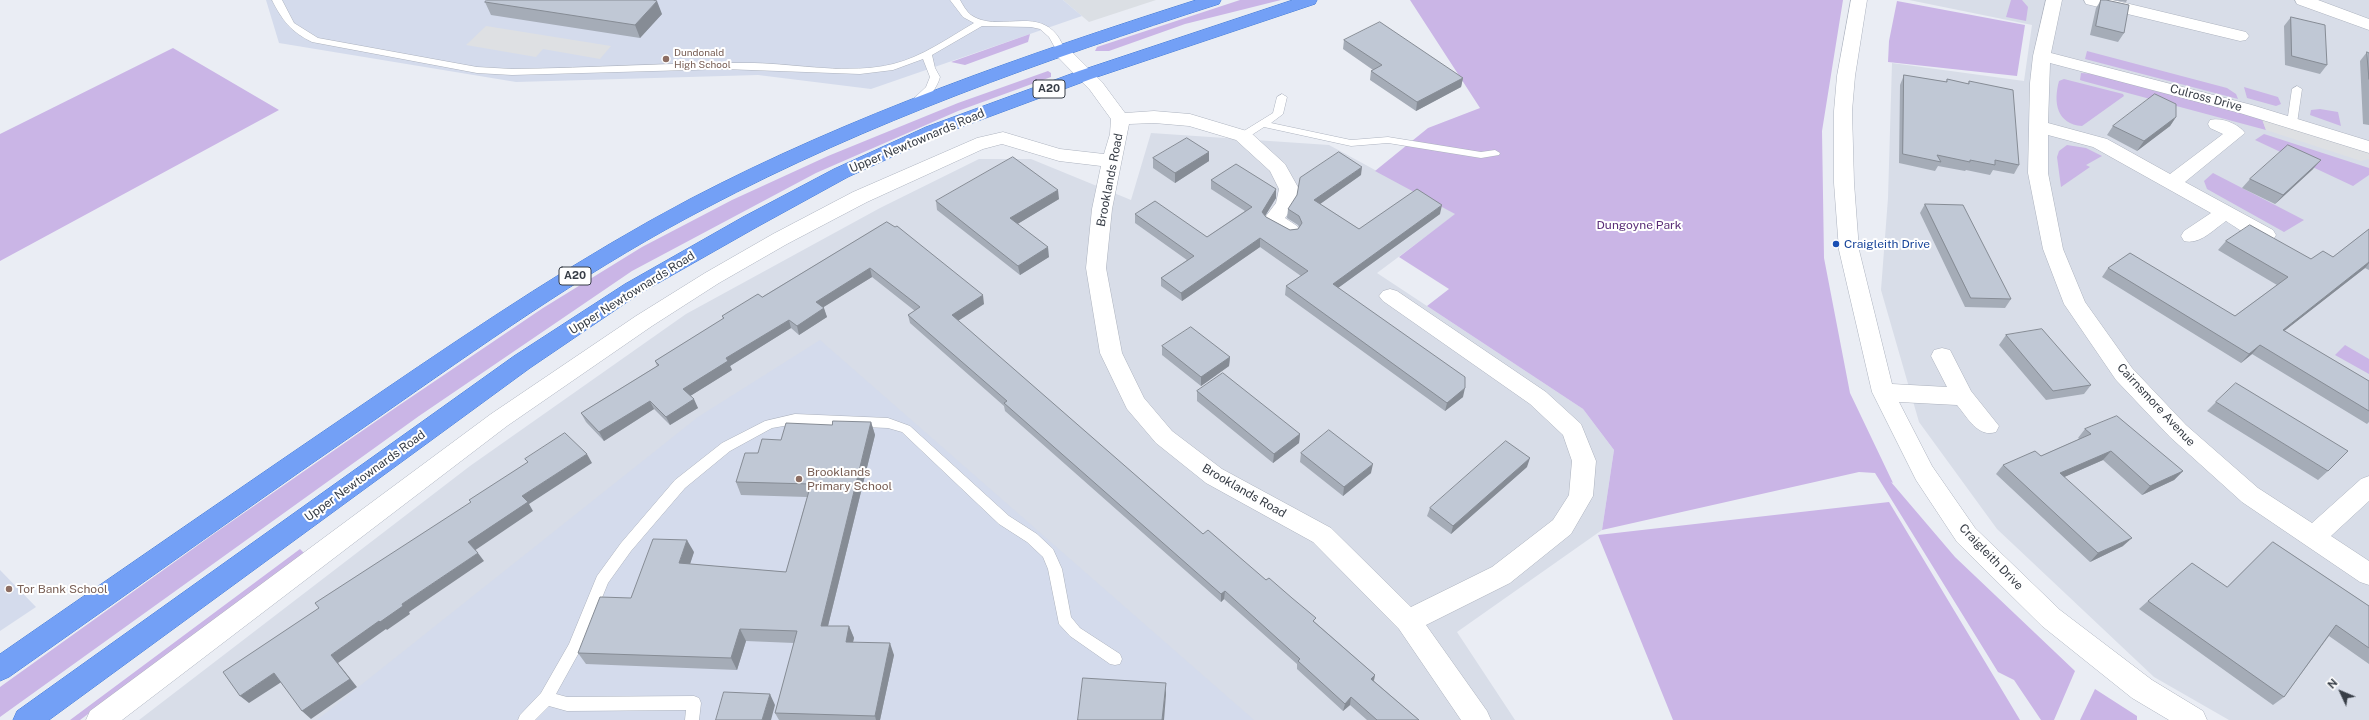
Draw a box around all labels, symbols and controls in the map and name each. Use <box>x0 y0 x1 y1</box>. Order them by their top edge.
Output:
place label: Dundonald High School <box>674 47 731 70</box>
marker: Dundonald High School <box>661 54 671 64</box>
road number: A20 <box>1033 80 1065 98</box>
street label: Culross Drive <box>2168 81 2244 115</box>
street label: Upper Newtownards Road <box>847 106 987 176</box>
street label: Brooklands Road <box>1094 132 1126 228</box>
park label: Dungoyne Park <box>1597 218 1681 232</box>
place label: Craigleith Drive <box>1844 237 1930 251</box>
marker: Craigleith Drive <box>1831 239 1841 249</box>
street label: Upper Newtownards Road <box>567 248 697 338</box>
road number: A20 <box>559 267 591 285</box>
street label: Cairnsmore Avenue <box>2114 361 2198 449</box>
street label: Upper Newtownards Road <box>302 427 428 525</box>
street label: Brooklands Road <box>1199 461 1289 521</box>
place label: Brooklands Primary School <box>807 465 892 493</box>
marker: Brooklands Primary School <box>794 474 804 484</box>
street label: Craigleith Drive <box>1956 521 2026 593</box>
place label: Tor Bank School <box>17 582 108 596</box>
marker: Tor Bank School <box>4 584 14 594</box>
north arrow <box>2321 672 2361 712</box>
text: N <box>2325 676 2340 691</box>

